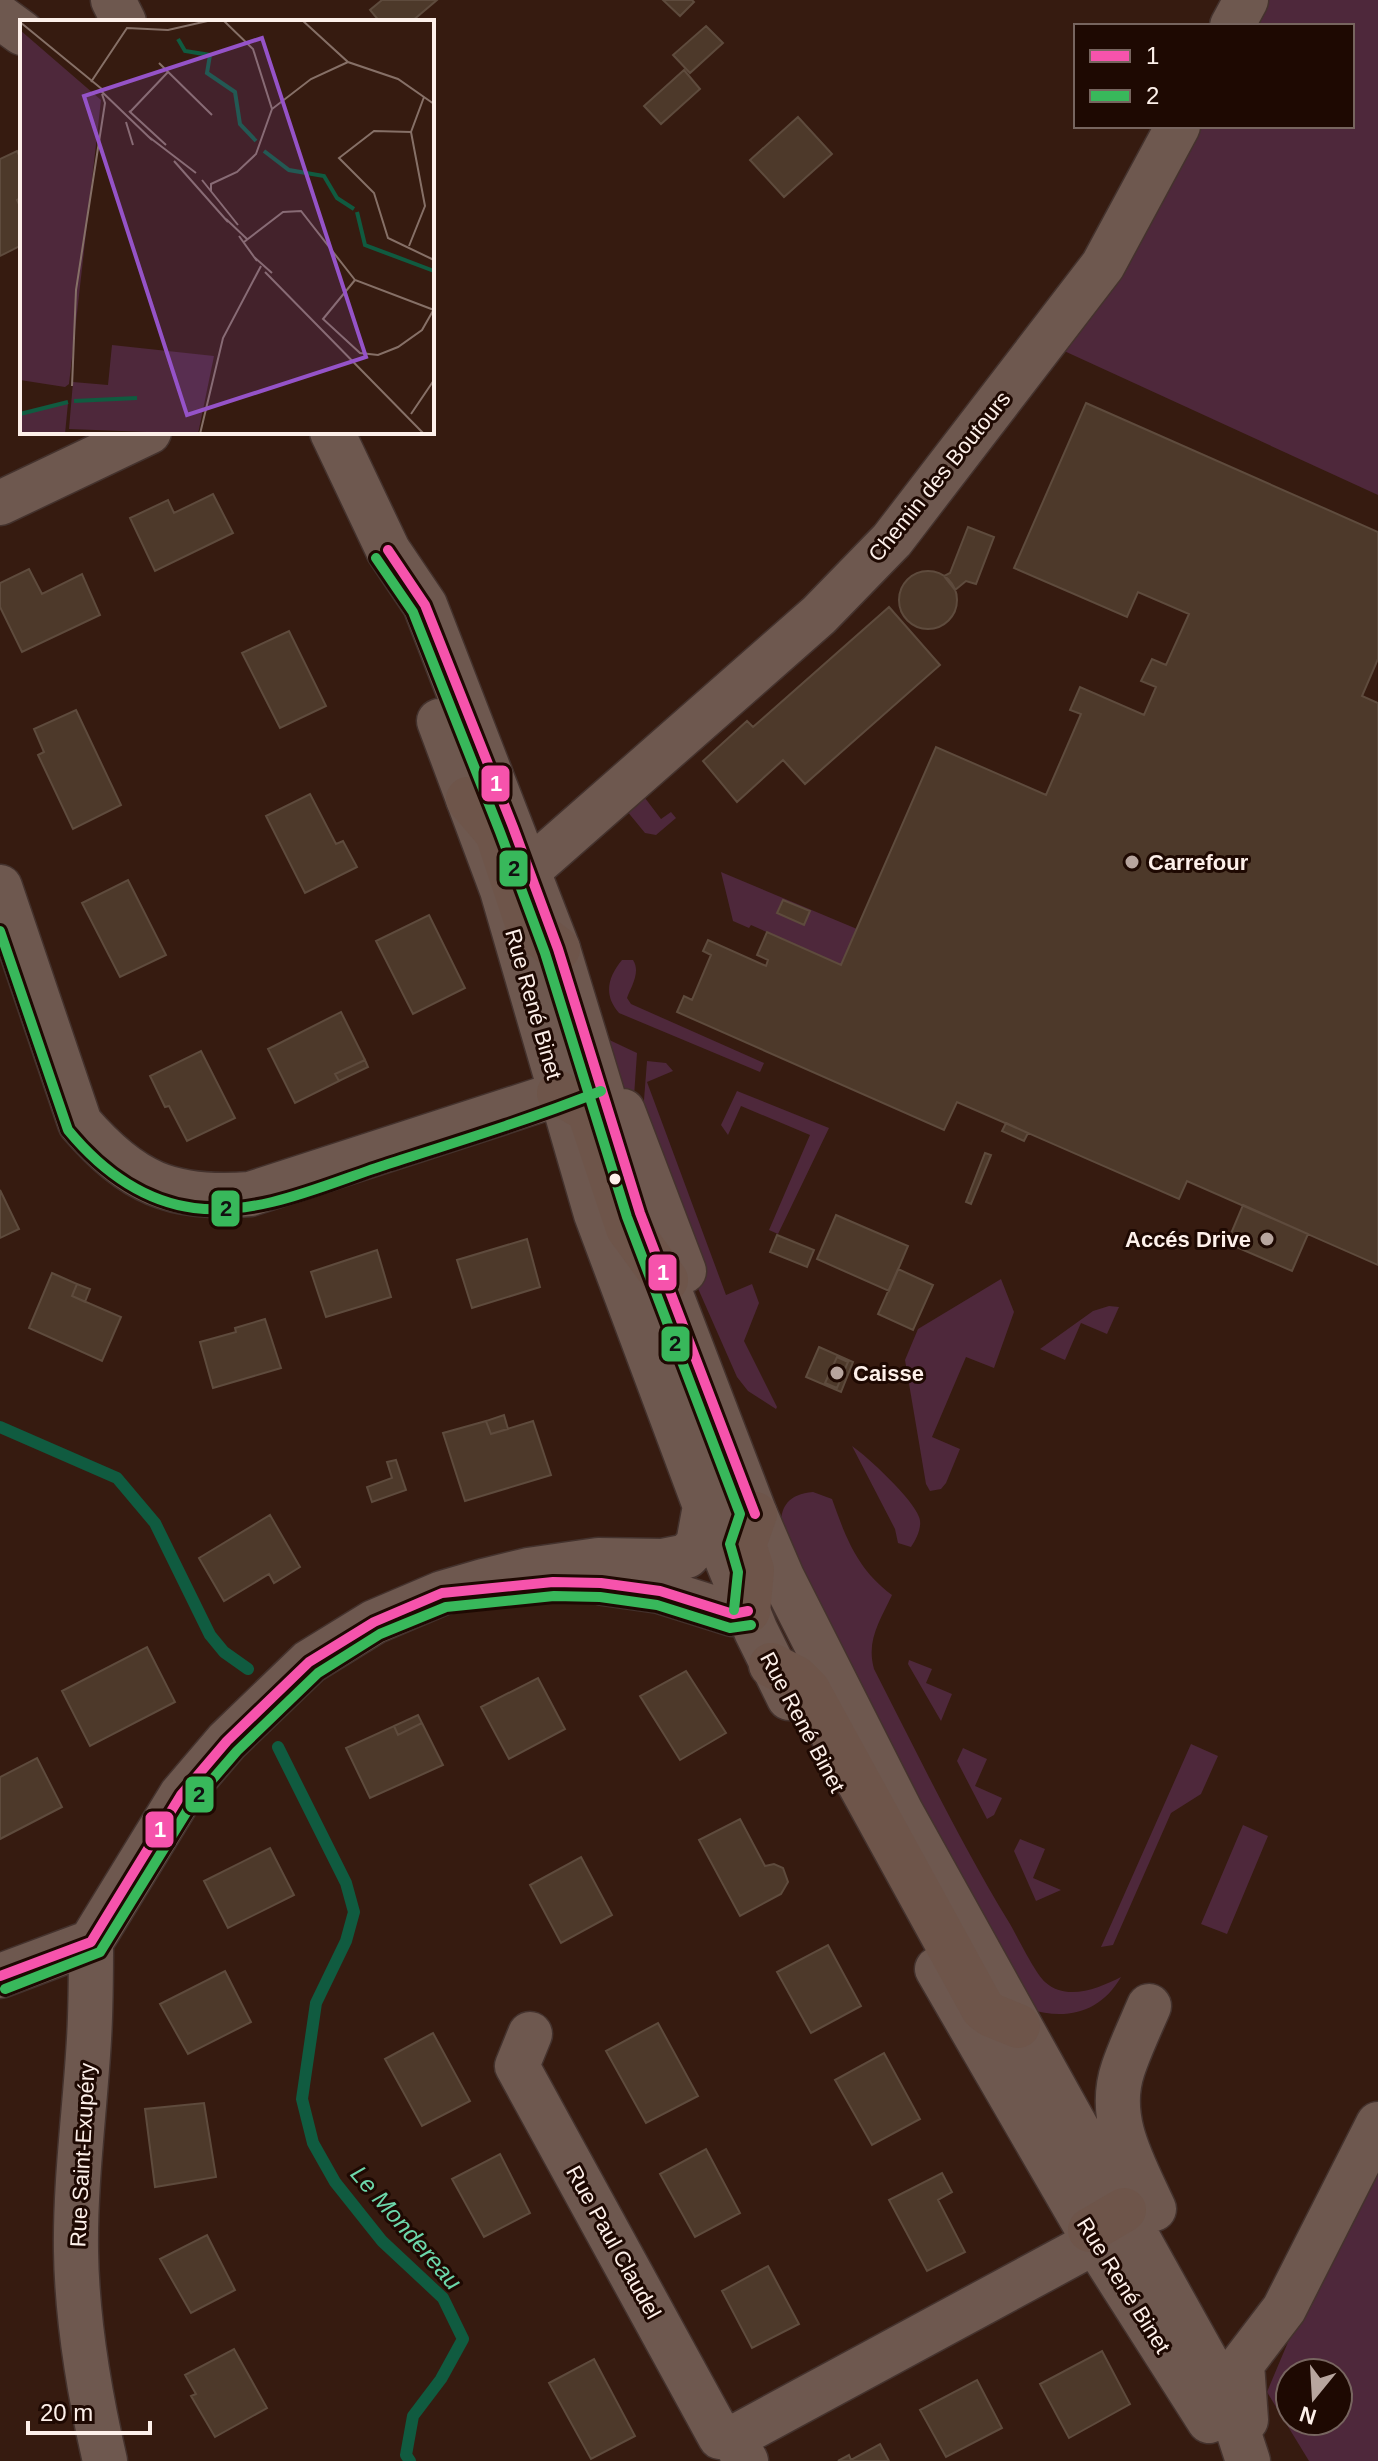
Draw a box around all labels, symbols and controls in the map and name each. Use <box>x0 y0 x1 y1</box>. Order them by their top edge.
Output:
inset map <box>20 20 434 434</box>
legend <box>1074 24 1354 128</box>
text: 1 <box>1146 42 1159 69</box>
text: 2 <box>1146 82 1159 109</box>
street label: Chemin des Boutours <box>863 386 1016 566</box>
line badge: 1 <box>480 764 511 803</box>
text: 1 <box>490 771 502 796</box>
line badge: 2 <box>498 849 529 888</box>
place label: Carrefour <box>1148 850 1249 875</box>
marker: Carrefour <box>1123 853 1141 871</box>
text: 2 <box>508 856 520 881</box>
street label: Rue René Binet <box>500 926 567 1082</box>
unlabelled marker <box>607 1171 623 1187</box>
line badge: 2 <box>210 1189 241 1228</box>
text: 2 <box>220 1196 232 1221</box>
place label: Accés Drive <box>1125 1227 1251 1252</box>
marker: Accés Drive <box>1258 1230 1276 1248</box>
line badge: 1 <box>647 1253 678 1292</box>
text: 1 <box>657 1260 669 1285</box>
line badge: 2 <box>660 1325 691 1363</box>
text: 2 <box>669 1331 681 1356</box>
place label: Caisse <box>853 1361 924 1386</box>
marker: Caisse <box>828 1364 846 1382</box>
street label: Rue René Binet <box>755 1648 850 1797</box>
line badge: 2 <box>184 1775 215 1814</box>
text: 2 <box>193 1782 205 1807</box>
line badge: 1 <box>144 1810 175 1849</box>
text: 1 <box>154 1817 166 1842</box>
street label: Rue Saint-Exupéry <box>65 2062 100 2248</box>
water label: Le Mondereau <box>345 2160 467 2295</box>
street label: Rue Paul Claudel <box>561 2161 666 2323</box>
street label: Rue René Binet <box>1072 2213 1175 2358</box>
north arrow <box>1274 2357 1354 2437</box>
scale bar <box>28 2385 150 2435</box>
text: 20 m <box>40 2399 93 2426</box>
text: N <box>1297 2401 1319 2430</box>

